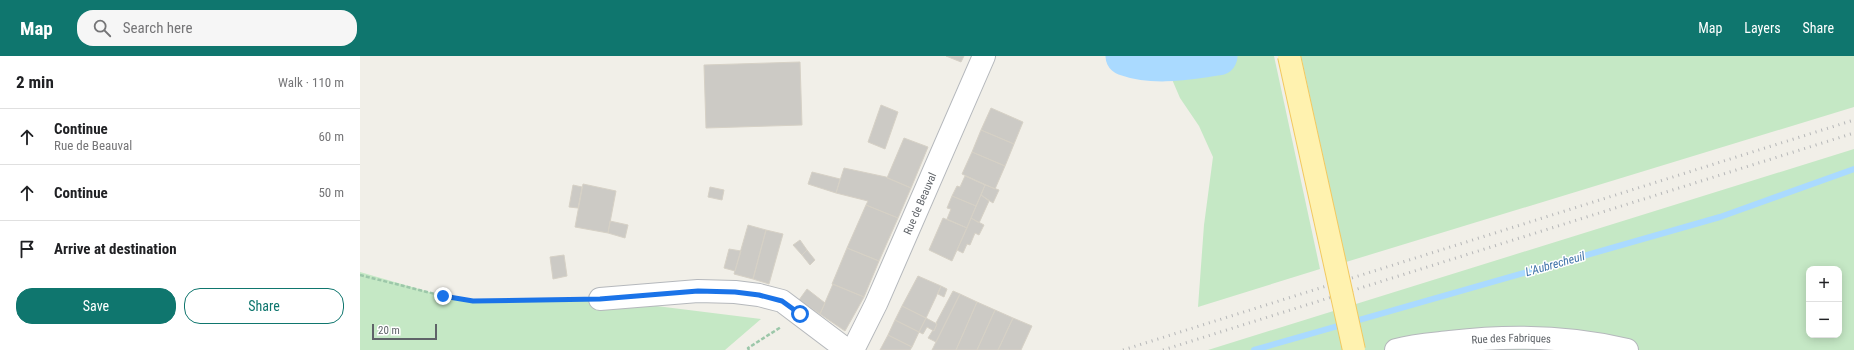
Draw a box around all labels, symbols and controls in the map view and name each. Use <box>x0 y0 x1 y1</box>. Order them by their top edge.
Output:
search box <box>77 10 357 46</box>
text: Map <box>20 17 53 40</box>
icon: search <box>91 17 113 39</box>
text: Search here <box>123 19 193 37</box>
text: Map <box>1698 20 1722 36</box>
text: Layers <box>1744 20 1781 36</box>
text: Share <box>1803 20 1834 36</box>
text: 2 min <box>16 72 54 92</box>
text: Walk · 110 m <box>278 75 344 90</box>
text: Continue <box>54 120 108 138</box>
icon: ahead <box>16 126 38 148</box>
text: 60 m <box>318 129 344 144</box>
text: Rue de Beauval <box>54 138 132 153</box>
street label: Rue de Beauval <box>901 171 939 237</box>
icon: ahead <box>16 182 38 204</box>
text: Continue <box>54 184 108 202</box>
text: 50 m <box>318 185 344 200</box>
icon: arrive <box>16 238 38 260</box>
text: Arrive at destination <box>54 240 177 258</box>
water label: L'Aubrecheuil <box>1524 249 1587 279</box>
map controls <box>1806 266 1842 338</box>
button: + <box>1806 266 1842 302</box>
route end <box>434 287 452 305</box>
button: Save <box>16 288 176 324</box>
button: Share <box>184 288 344 324</box>
button: − <box>1806 302 1842 338</box>
route start <box>791 305 809 323</box>
scale bar <box>372 322 437 341</box>
text: 20 m <box>378 324 400 337</box>
street label: Rue des Fabriques <box>1471 332 1551 347</box>

